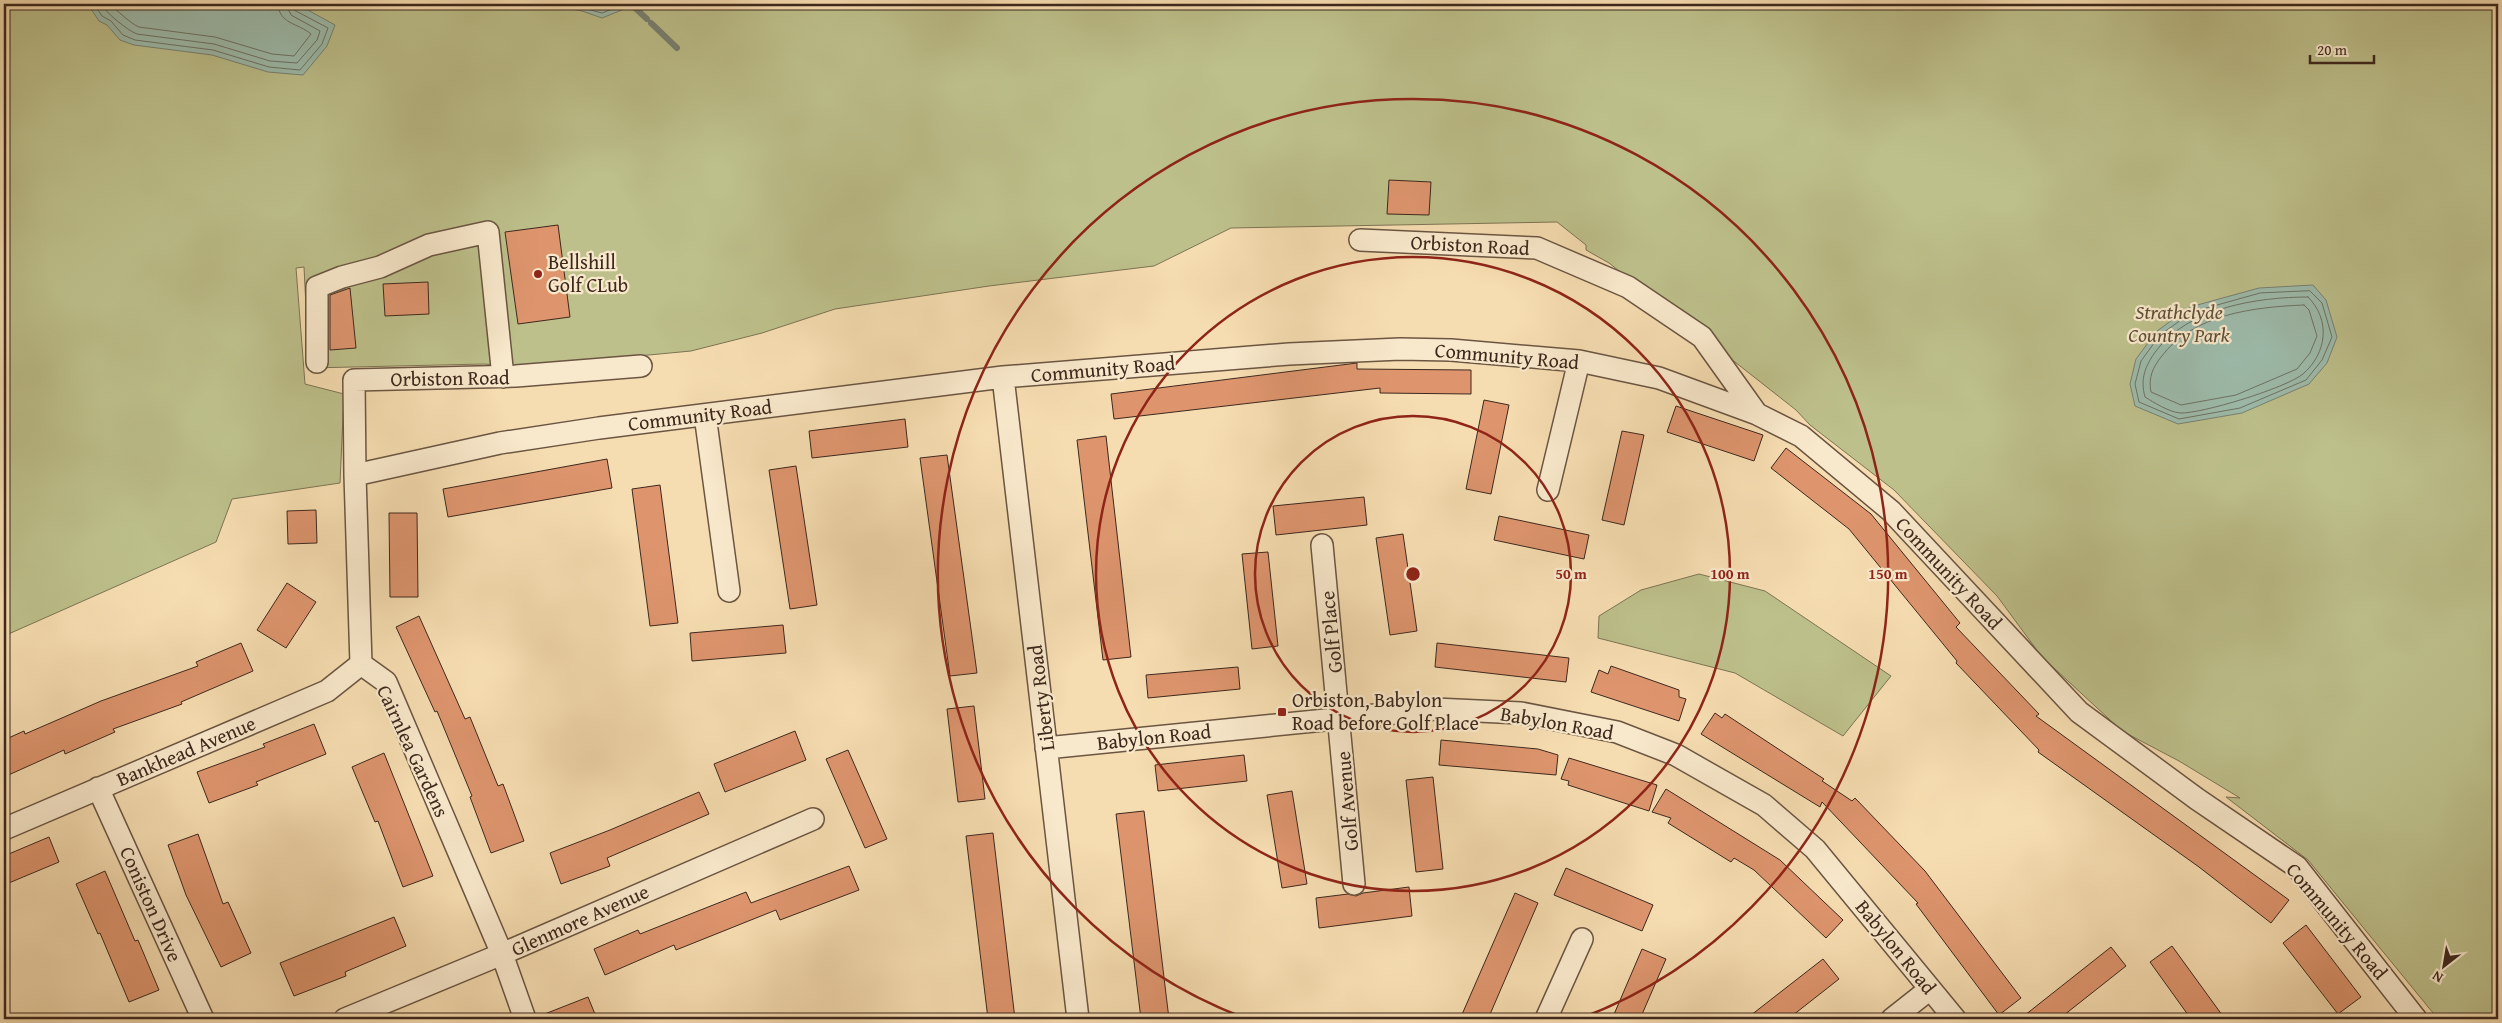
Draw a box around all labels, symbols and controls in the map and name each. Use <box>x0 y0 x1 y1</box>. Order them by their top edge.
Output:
scale bar <box>2310 32 2373 64</box>
text: 20 m <box>2317 39 2348 60</box>
street label: Orbiston Road <box>1410 227 1531 262</box>
place label: Bellshill Golf CLub <box>548 247 628 299</box>
marker: Bellshill Golf CLub <box>532 268 544 280</box>
park label: Strathclyde Country Park <box>2128 297 2231 349</box>
street label: Community Road <box>1434 335 1581 376</box>
street label: Community Road <box>1030 348 1177 389</box>
street label: Orbiston Road <box>390 362 510 393</box>
street label: Community Road <box>626 391 774 438</box>
street label: Community Road <box>1889 510 2010 636</box>
text: 50 m <box>1555 563 1587 584</box>
text: 100 m <box>1710 563 1750 584</box>
text: 150 m <box>1868 563 1908 584</box>
centre of rings <box>1404 565 1422 583</box>
street label: Golf Place <box>1312 590 1349 675</box>
street label: Liberty Road <box>1020 643 1061 753</box>
street label: Cairnlea Gardens <box>370 680 457 822</box>
place label: Orbiston, Babylon Road before Golf Place <box>1292 685 1479 737</box>
street label: Babylon Road <box>1498 698 1616 747</box>
marker: Orbiston, Babylon Road before Golf Place <box>1276 706 1288 718</box>
street label: Bankhead Avenue <box>112 708 260 793</box>
street label: Babylon Road <box>1096 716 1213 757</box>
street label: Golf Avenue <box>1328 750 1365 852</box>
street label: Coniston Drive <box>113 841 190 966</box>
street label: Community Road <box>2280 856 2395 986</box>
street label: Glenmore Avenue <box>506 876 653 963</box>
street label: Babylon Road <box>1849 893 1944 1001</box>
north arrow <box>2420 940 2470 990</box>
text: N <box>2428 966 2446 988</box>

